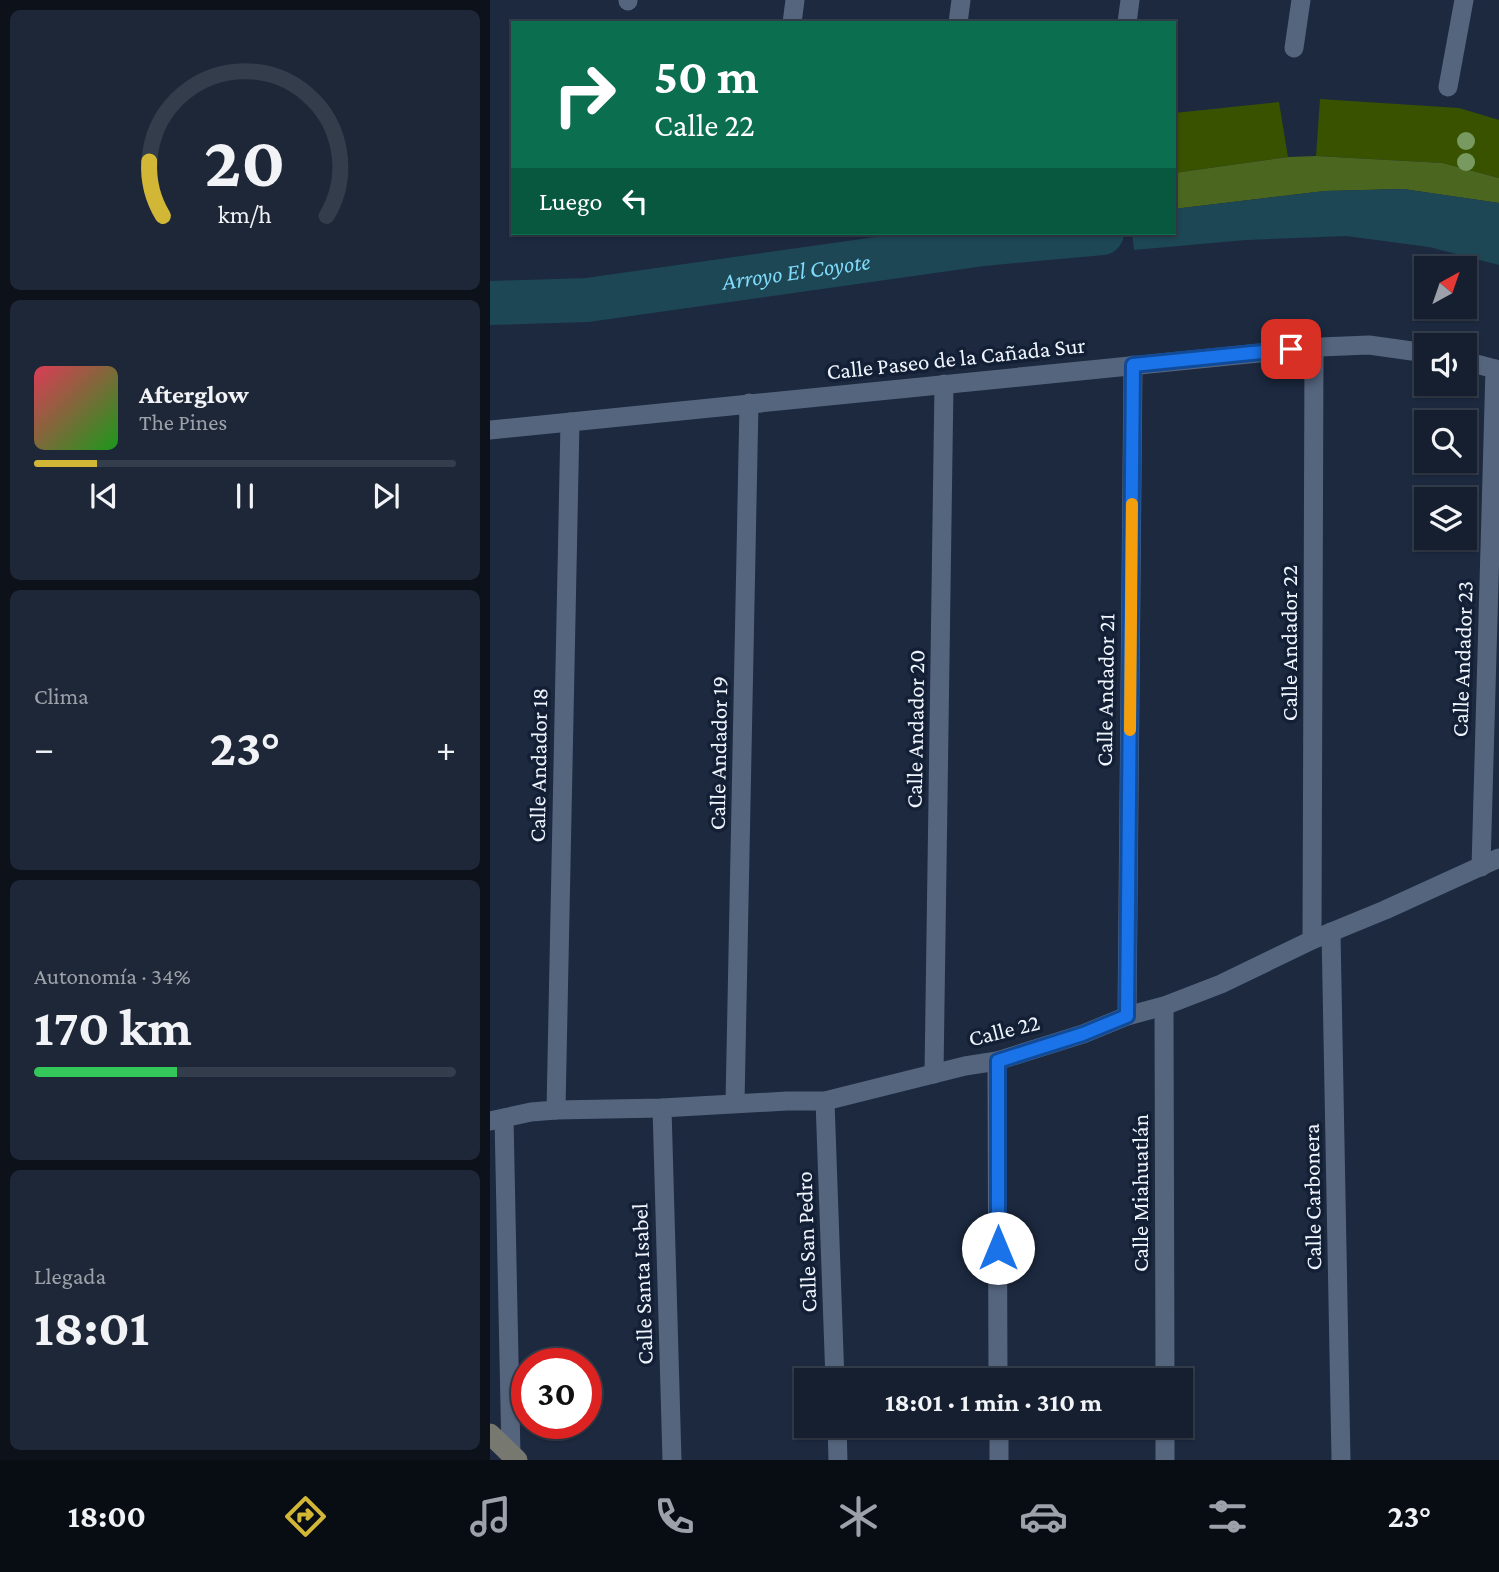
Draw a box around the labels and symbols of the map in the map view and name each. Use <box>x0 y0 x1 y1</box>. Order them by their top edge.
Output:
water label: Arroyo El Coyote <box>719 247 872 294</box>
north arrow <box>1414 256 1477 318</box>
pin <box>1261 319 1321 379</box>
street label: Calle Paseo de la Cañada Sur <box>825 331 1087 385</box>
street label: Calle Andador 22 <box>1276 565 1302 721</box>
street label: Calle Andador 23 <box>1446 580 1478 738</box>
street label: Calle Andador 21 <box>1091 613 1119 767</box>
street label: Calle Andador 20 <box>901 649 929 809</box>
street label: Calle Andador 19 <box>704 676 732 830</box>
street label: Calle Andador 18 <box>524 687 552 843</box>
street label: Calle 22 <box>966 1009 1042 1051</box>
street label: Calle Miahuatlán <box>1127 1114 1153 1272</box>
street label: Calle Carbonera <box>1298 1123 1326 1271</box>
street label: Calle San Pedro <box>791 1171 821 1313</box>
street label: Calle Santa Isabel <box>626 1203 658 1365</box>
position arrow <box>961 1211 1035 1285</box>
speed limit sign: 30 <box>511 1348 602 1439</box>

